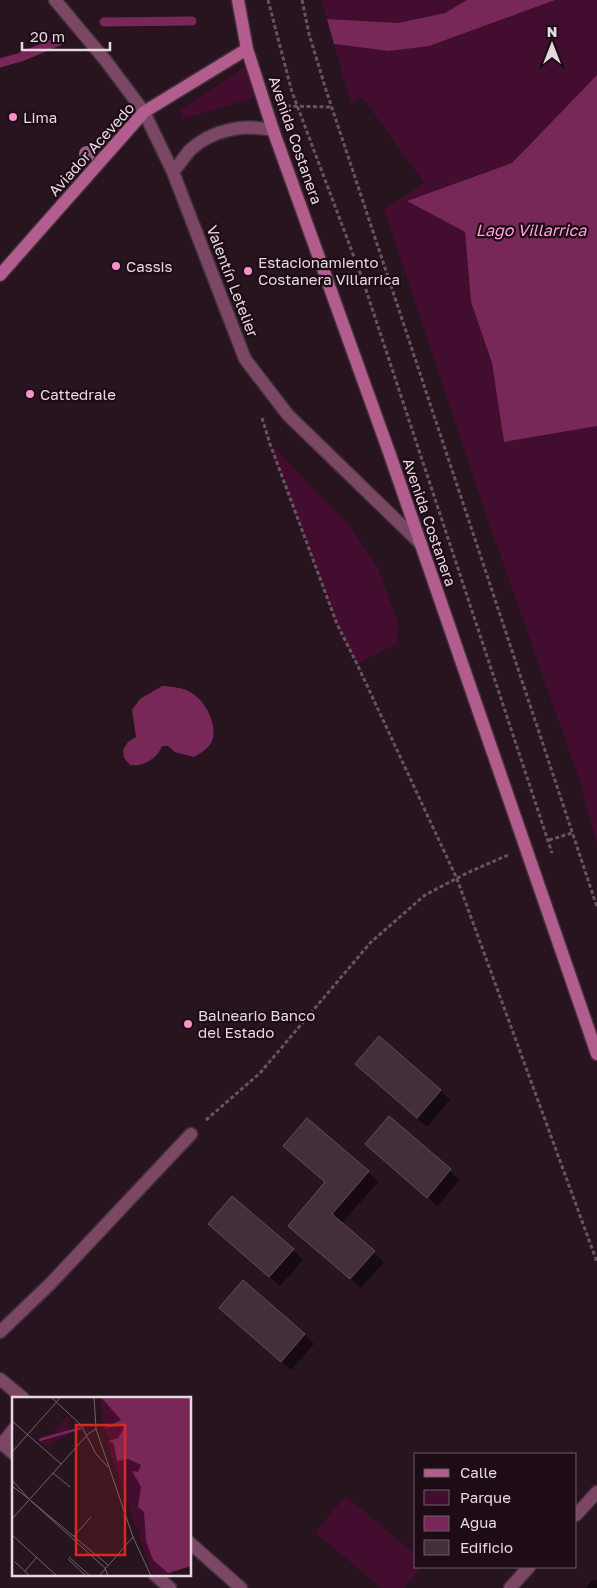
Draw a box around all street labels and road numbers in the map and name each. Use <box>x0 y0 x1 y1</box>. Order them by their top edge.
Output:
street label: Avenida Costanera <box>266 74 326 206</box>
street label: Aviador Acevedo <box>44 99 138 199</box>
street label: Valentín Letelier <box>203 223 263 340</box>
street label: Avenida Costanera <box>400 456 460 588</box>

